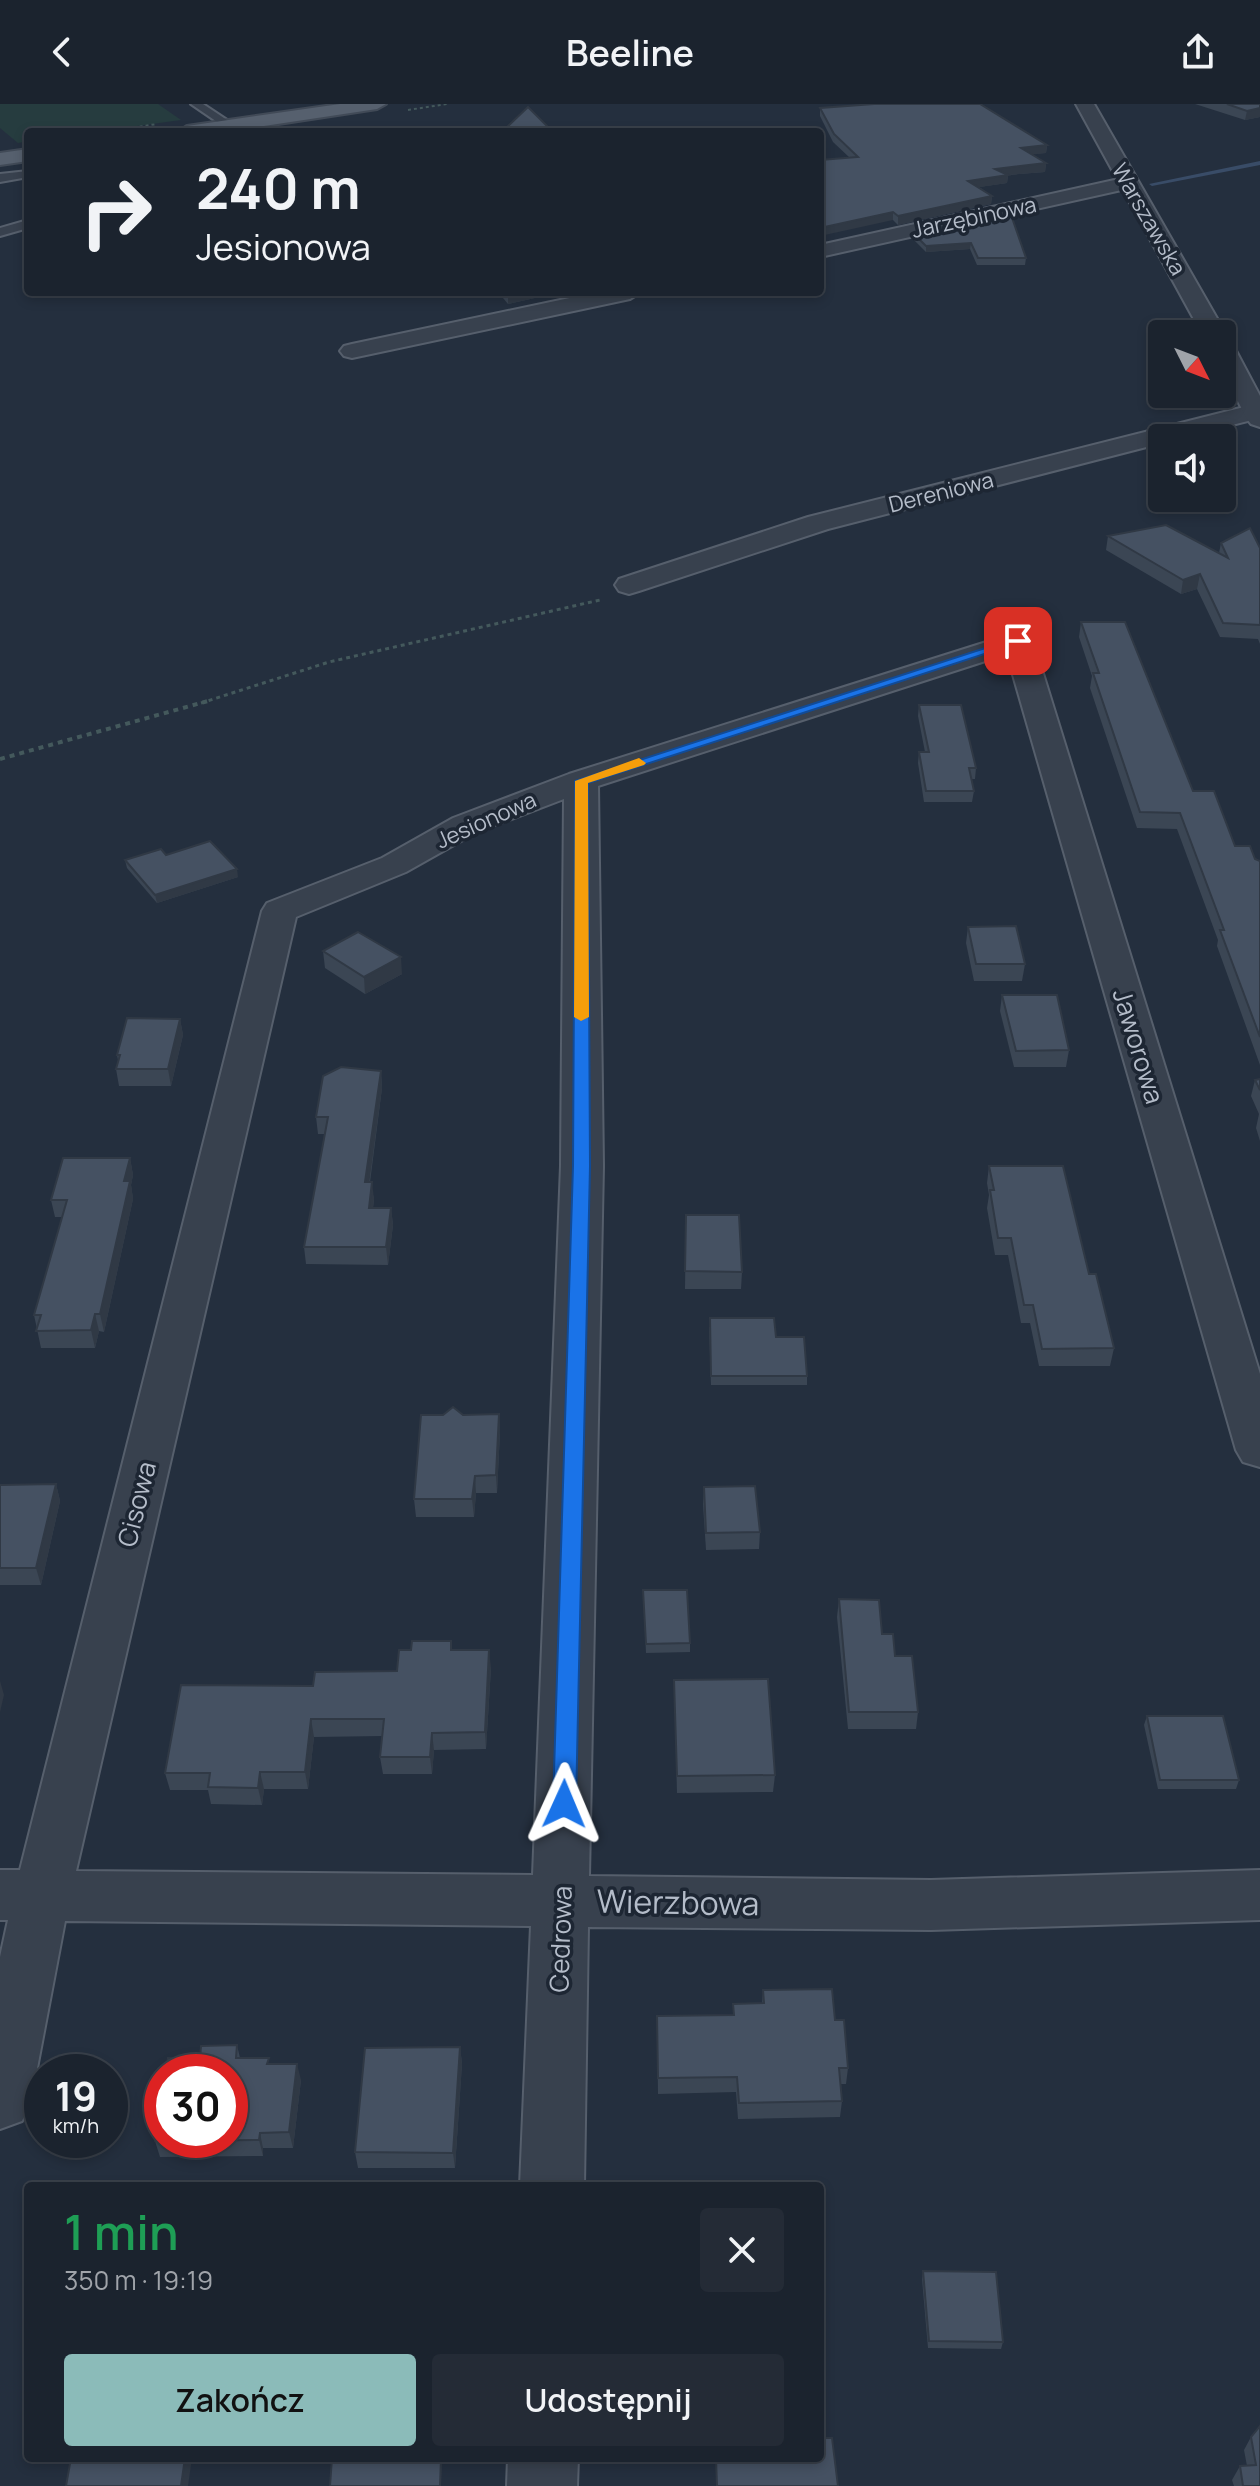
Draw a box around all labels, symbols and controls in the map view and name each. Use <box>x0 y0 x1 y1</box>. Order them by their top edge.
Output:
text: Beeline <box>566 28 694 77</box>
icon: back <box>40 30 84 74</box>
icon: share <box>1176 30 1220 74</box>
text: 240 m <box>196 149 361 226</box>
street label: Warszawska <box>1105 157 1193 281</box>
icon: right <box>64 160 168 264</box>
street label: Jarzębinowa <box>909 189 1039 245</box>
text: Jesionowa <box>196 222 371 271</box>
north arrow <box>1148 320 1236 408</box>
map controls <box>1148 320 1236 512</box>
button: sound <box>1148 424 1236 512</box>
street label: Dereniowa <box>885 464 997 520</box>
pin <box>984 607 1052 675</box>
icon: arrive <box>996 619 1040 663</box>
street label: Jesionowa <box>431 785 541 855</box>
street label: Jaworowa <box>1104 984 1174 1108</box>
street label: Cisowa <box>108 1458 164 1550</box>
position arrow <box>522 1762 606 1846</box>
street label: Wierzbowa <box>596 1879 760 1925</box>
street label: Cedrowa <box>540 1885 580 1993</box>
speed limit sign: 30 <box>144 2054 248 2158</box>
text: 19 <box>55 2068 97 2123</box>
text: km/h <box>53 2112 99 2139</box>
text: 1 min <box>64 2199 178 2264</box>
button: close <box>700 2208 784 2292</box>
text: 350 m · 19:19 <box>64 2262 213 2298</box>
button: Zakończ <box>64 2354 416 2446</box>
button: Udostępnij <box>432 2354 784 2446</box>

